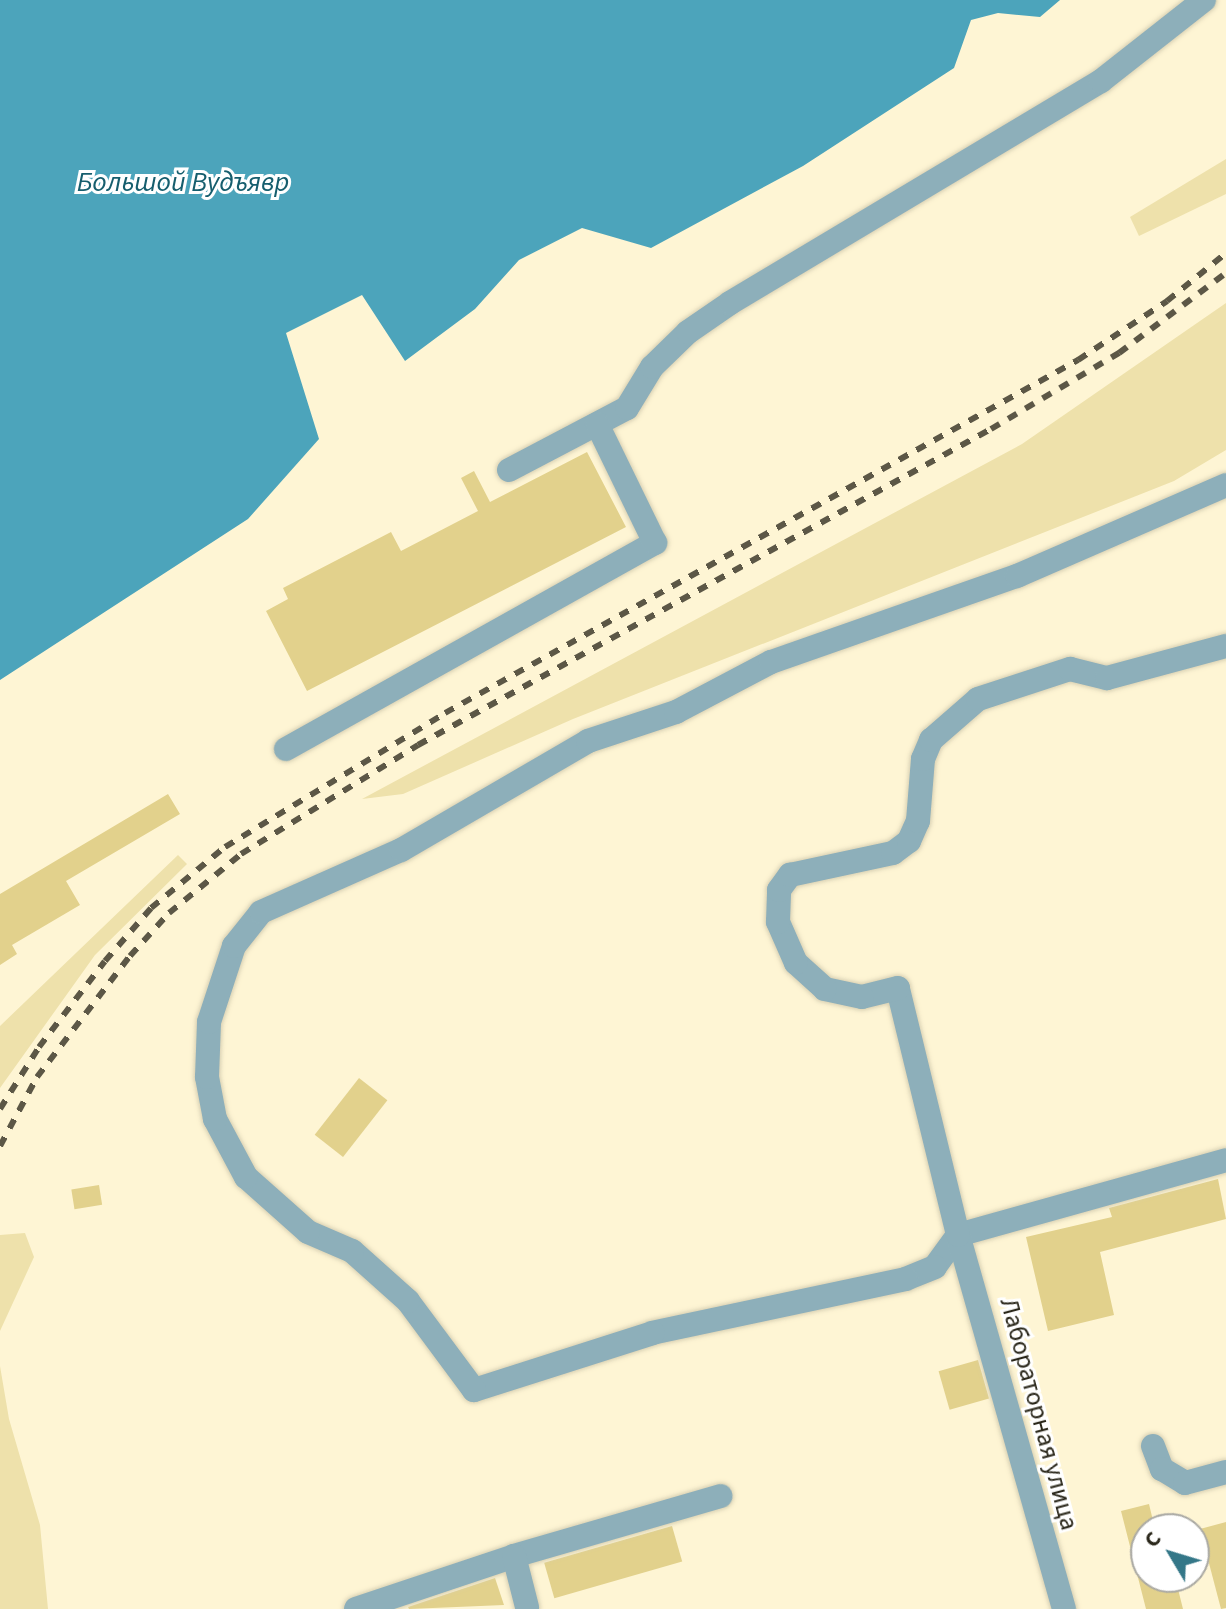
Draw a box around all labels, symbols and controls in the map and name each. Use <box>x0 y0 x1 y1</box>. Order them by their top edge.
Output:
water label: Большой Вудъявр <box>77 165 289 199</box>
street label: Лабораторная улица <box>993 1294 1085 1534</box>
north arrow <box>1130 1513 1210 1593</box>
text: С <box>1136 1525 1169 1554</box>

